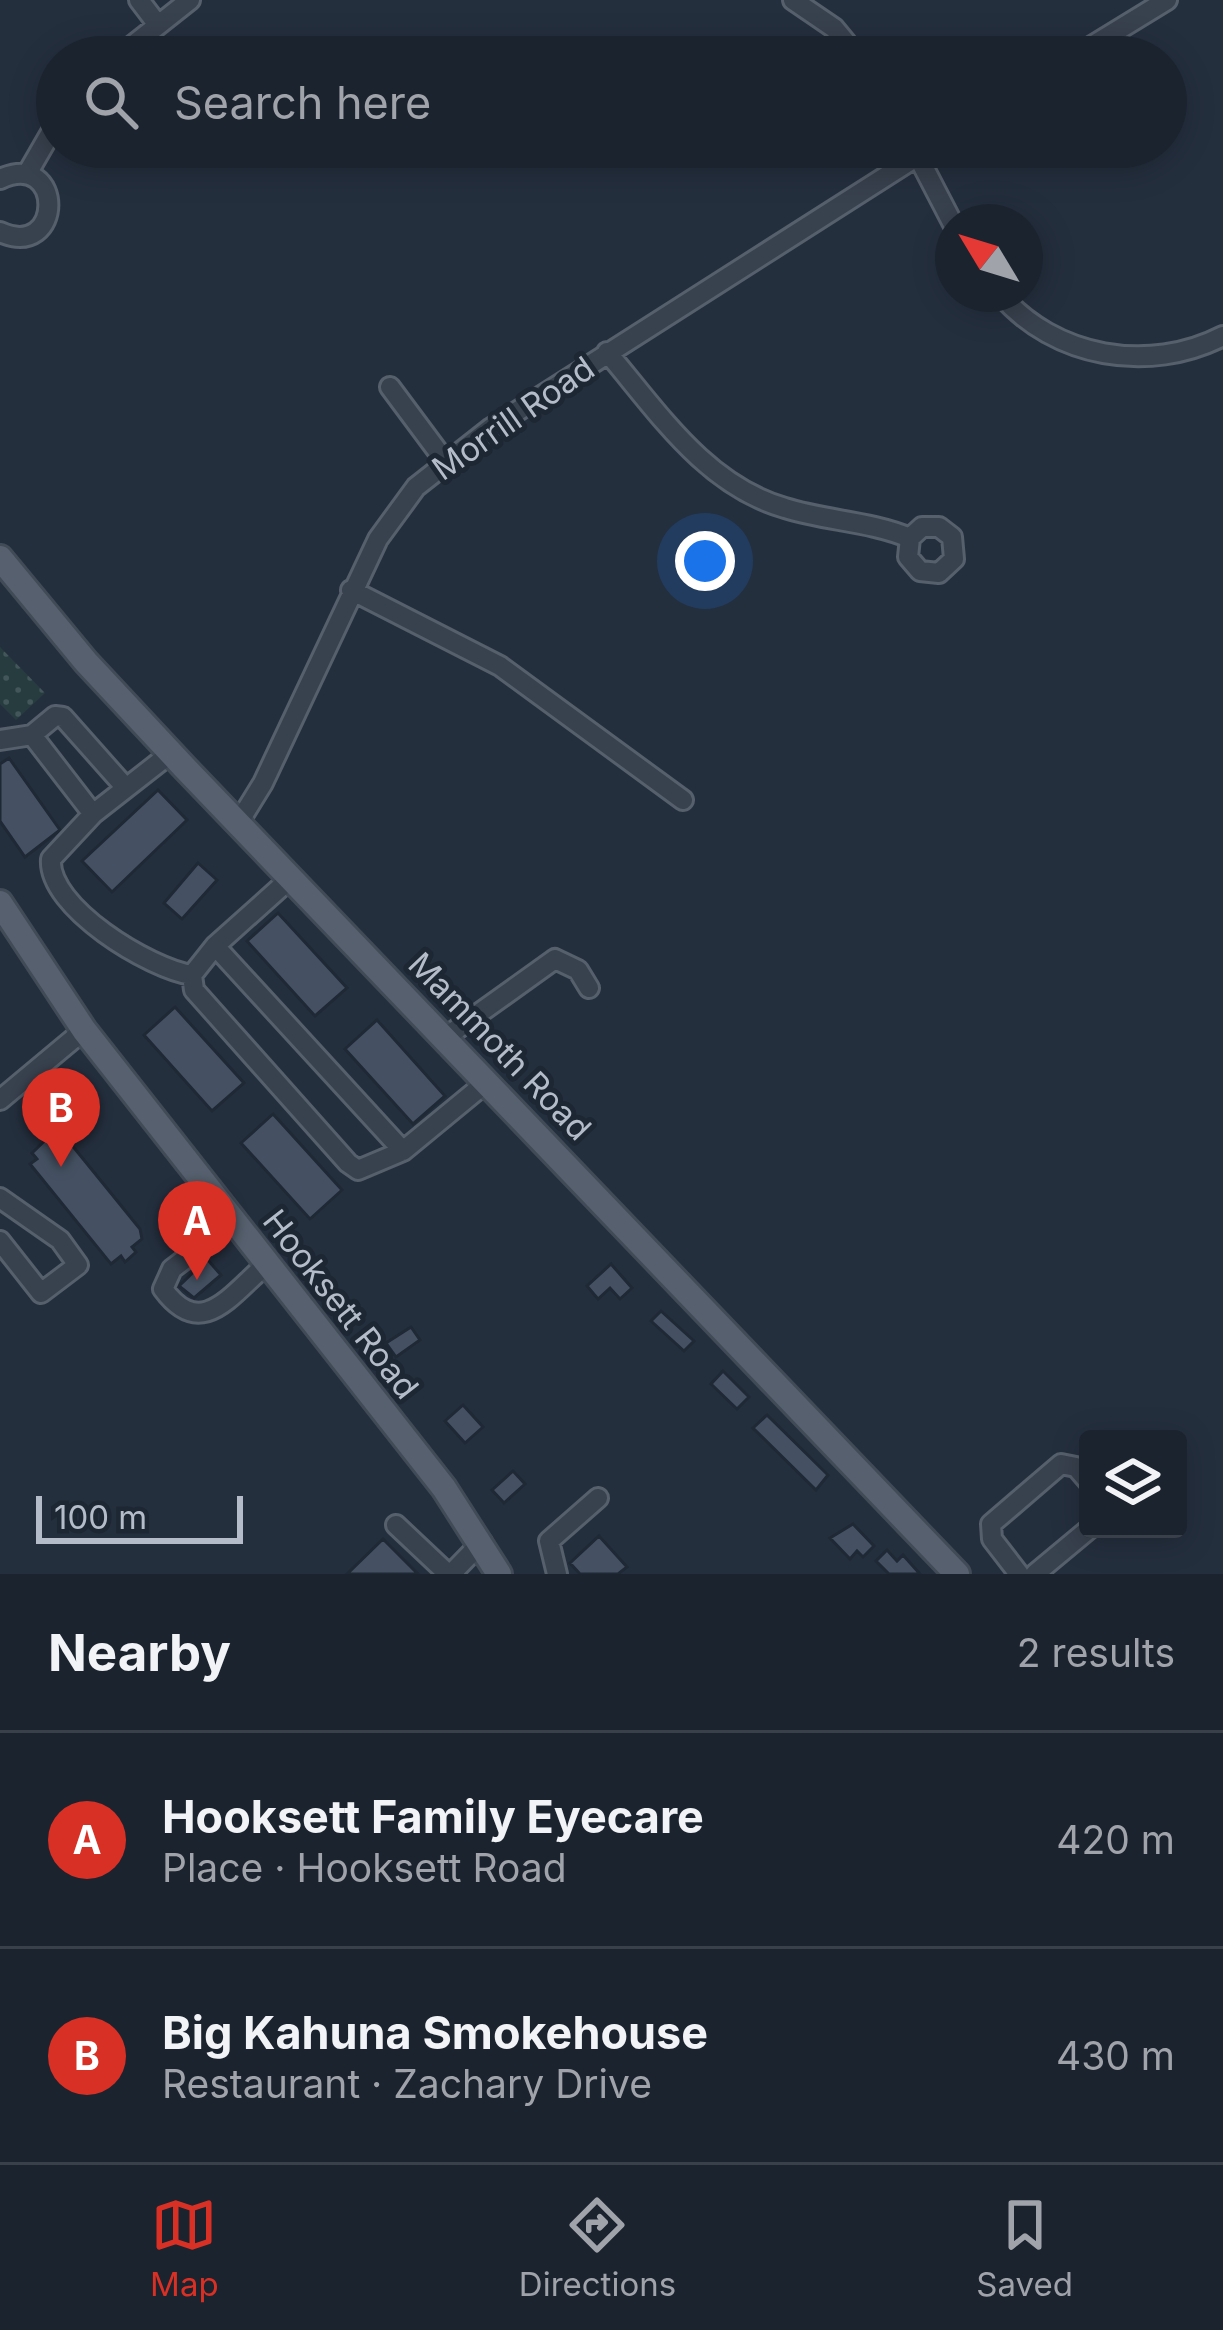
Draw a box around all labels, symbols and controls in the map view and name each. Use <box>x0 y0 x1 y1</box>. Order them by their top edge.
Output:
search box <box>36 36 1187 168</box>
icon: search <box>78 69 144 135</box>
text: Search here <box>174 75 431 130</box>
north arrow <box>935 204 1043 312</box>
street label: Morrill Road <box>424 348 602 488</box>
your location <box>675 531 735 591</box>
street label: Mammoth Road <box>400 944 600 1148</box>
pin: B <box>22 1068 100 1167</box>
pin: A <box>158 1181 236 1280</box>
street label: Hooksett Road <box>255 1202 427 1406</box>
map controls <box>1079 1430 1187 1538</box>
button: layers <box>1079 1430 1187 1538</box>
scale bar <box>36 1490 243 1543</box>
text: 100 m <box>54 1497 147 1537</box>
text: Nearby <box>48 1622 231 1683</box>
text: 2 results <box>1017 1629 1175 1676</box>
text: Hooksett Family Eyecare <box>162 1789 704 1844</box>
text: A <box>72 1816 102 1863</box>
text: 420 m <box>1056 1816 1175 1863</box>
text: Place · Hooksett Road <box>162 1844 567 1891</box>
text: Big Kahuna Smokehouse <box>162 2005 708 2060</box>
text: B <box>74 2032 100 2079</box>
text: 430 m <box>1056 2032 1175 2079</box>
text: Restaurant · Zachary Drive <box>162 2060 652 2107</box>
tab: Map <box>150 2192 219 2304</box>
tab: Directions <box>519 2192 676 2304</box>
tab: Saved <box>976 2192 1073 2304</box>

